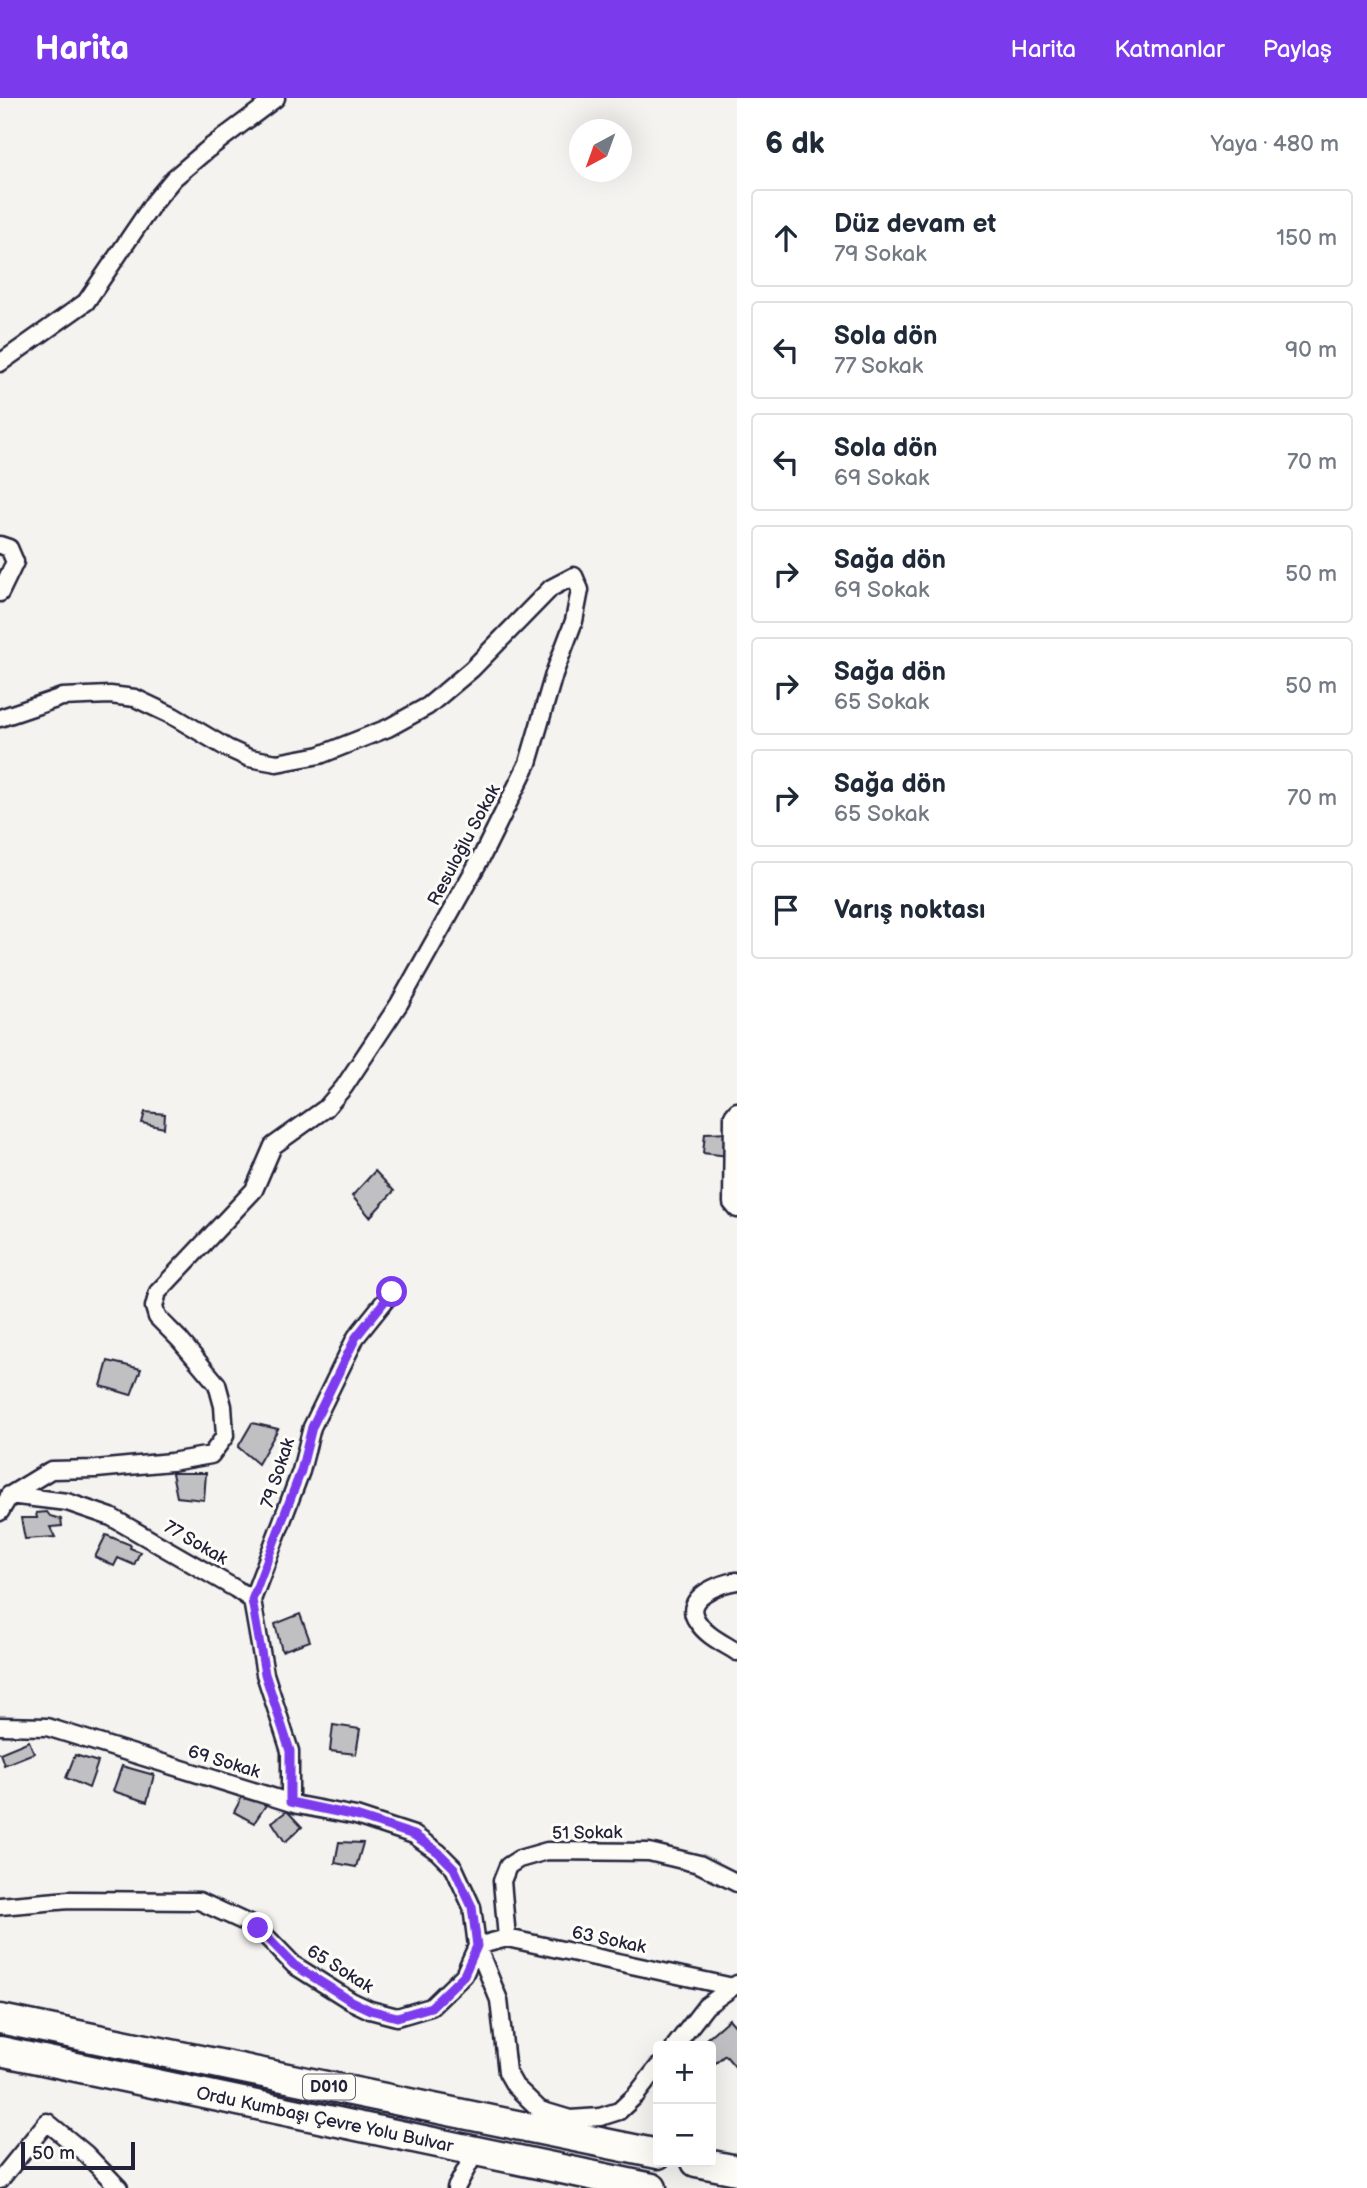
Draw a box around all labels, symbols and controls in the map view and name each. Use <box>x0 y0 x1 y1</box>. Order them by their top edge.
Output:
text: Harita <box>35 29 129 69</box>
text: Harita <box>1010 35 1076 64</box>
text: Katmanlar <box>1114 35 1225 64</box>
text: Paylaş <box>1263 35 1332 64</box>
north arrow <box>569 119 632 182</box>
text: 6 dk <box>765 126 825 162</box>
text: Yaya · 480 m <box>1211 130 1339 158</box>
text: Düz devam et <box>834 209 996 240</box>
icon: ahead <box>767 219 805 257</box>
text: 150 m <box>1276 224 1337 252</box>
text: 79 Sokak <box>834 240 926 268</box>
text: Sola dön <box>834 321 938 352</box>
icon: left <box>767 331 805 369</box>
text: 90 m <box>1285 336 1337 364</box>
text: 77 Sokak <box>834 352 923 380</box>
text: Sola dön <box>834 433 938 464</box>
icon: left <box>767 443 805 481</box>
text: 70 m <box>1287 448 1337 476</box>
text: 69 Sokak <box>834 464 929 492</box>
text: Sağa dön <box>834 545 946 576</box>
icon: right <box>767 555 805 593</box>
text: 50 m <box>1285 560 1337 588</box>
text: 69 Sokak <box>834 576 929 604</box>
text: Sağa dön <box>834 657 946 688</box>
icon: right <box>767 667 805 705</box>
text: 50 m <box>1285 672 1337 700</box>
text: 65 Sokak <box>834 688 929 716</box>
text: Sağa dön <box>834 769 946 800</box>
icon: right <box>767 779 805 817</box>
street label: Resuloğlu Sokak <box>423 781 505 909</box>
text: 70 m <box>1287 784 1337 812</box>
text: 65 Sokak <box>834 800 929 828</box>
icon: arrive <box>767 891 805 929</box>
text: Varış noktası <box>834 895 985 926</box>
route start <box>376 1276 407 1307</box>
street label: 79 Sokak <box>257 1435 299 1511</box>
street label: 77 Sokak <box>161 1516 232 1570</box>
street label: 69 Sokak <box>185 1741 263 1783</box>
street label: 51 Sokak <box>552 1822 623 1844</box>
route end <box>242 1912 273 1943</box>
street label: 63 Sokak <box>570 1922 648 1958</box>
street label: 65 Sokak <box>303 1940 377 1998</box>
map controls <box>653 2041 716 2167</box>
button: + <box>653 2041 716 2104</box>
road number: D010 <box>303 2075 355 2100</box>
street label: Ordu Kumbaşı Çevre Yolu Bulvar <box>194 2082 456 2157</box>
button: − <box>653 2104 716 2167</box>
scale bar <box>21 2139 135 2171</box>
text: 50 m <box>32 2142 75 2165</box>

